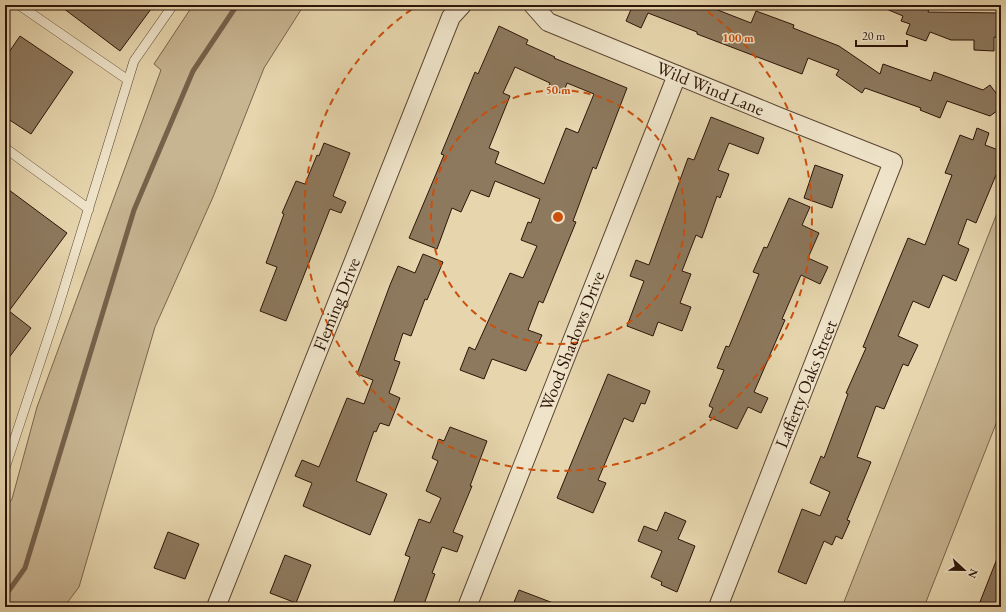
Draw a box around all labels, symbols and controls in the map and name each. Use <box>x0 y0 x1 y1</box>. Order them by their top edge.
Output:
scale bar <box>856 22 907 48</box>
text: 20 m <box>862 28 886 44</box>
text: 100 m <box>722 30 754 46</box>
street label: Wild Wind Lane <box>653 56 768 121</box>
text: 50 m <box>545 82 571 98</box>
centre of rings <box>551 210 565 224</box>
street label: Fleming Drive <box>307 254 365 354</box>
street label: Wood Shadows Drive <box>534 268 609 414</box>
street label: Lafferty Oaks Street <box>769 316 842 451</box>
north arrow <box>944 550 984 590</box>
text: N <box>965 567 981 581</box>

